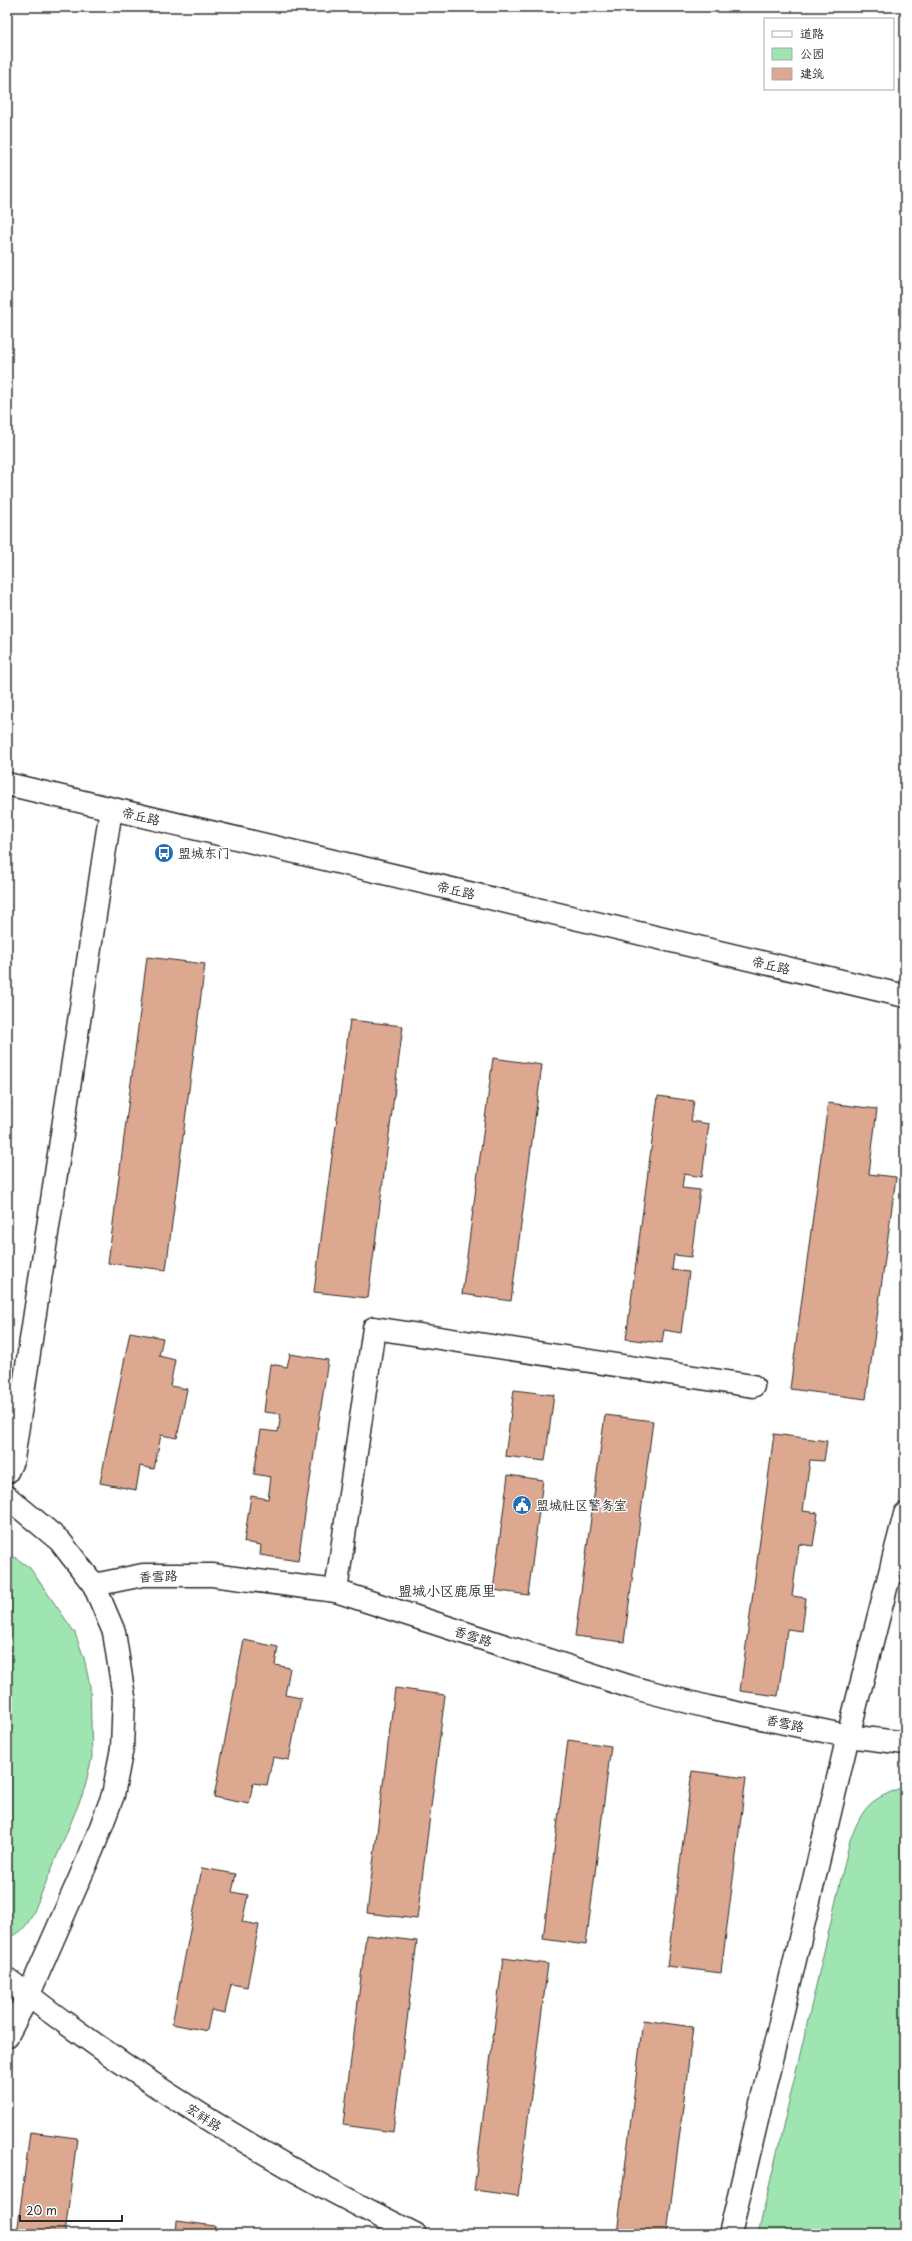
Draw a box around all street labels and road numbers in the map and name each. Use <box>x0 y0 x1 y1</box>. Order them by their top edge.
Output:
street label: 帝丘路 <box>120 802 162 829</box>
street label: 帝丘路 <box>435 876 477 903</box>
street label: 帝丘路 <box>750 951 792 978</box>
street label: 香雪路 <box>138 1565 178 1586</box>
street label: 香雪路 <box>452 1620 495 1651</box>
street label: 香雪路 <box>764 1709 806 1736</box>
street label: 宏祥路 <box>183 2098 226 2135</box>

